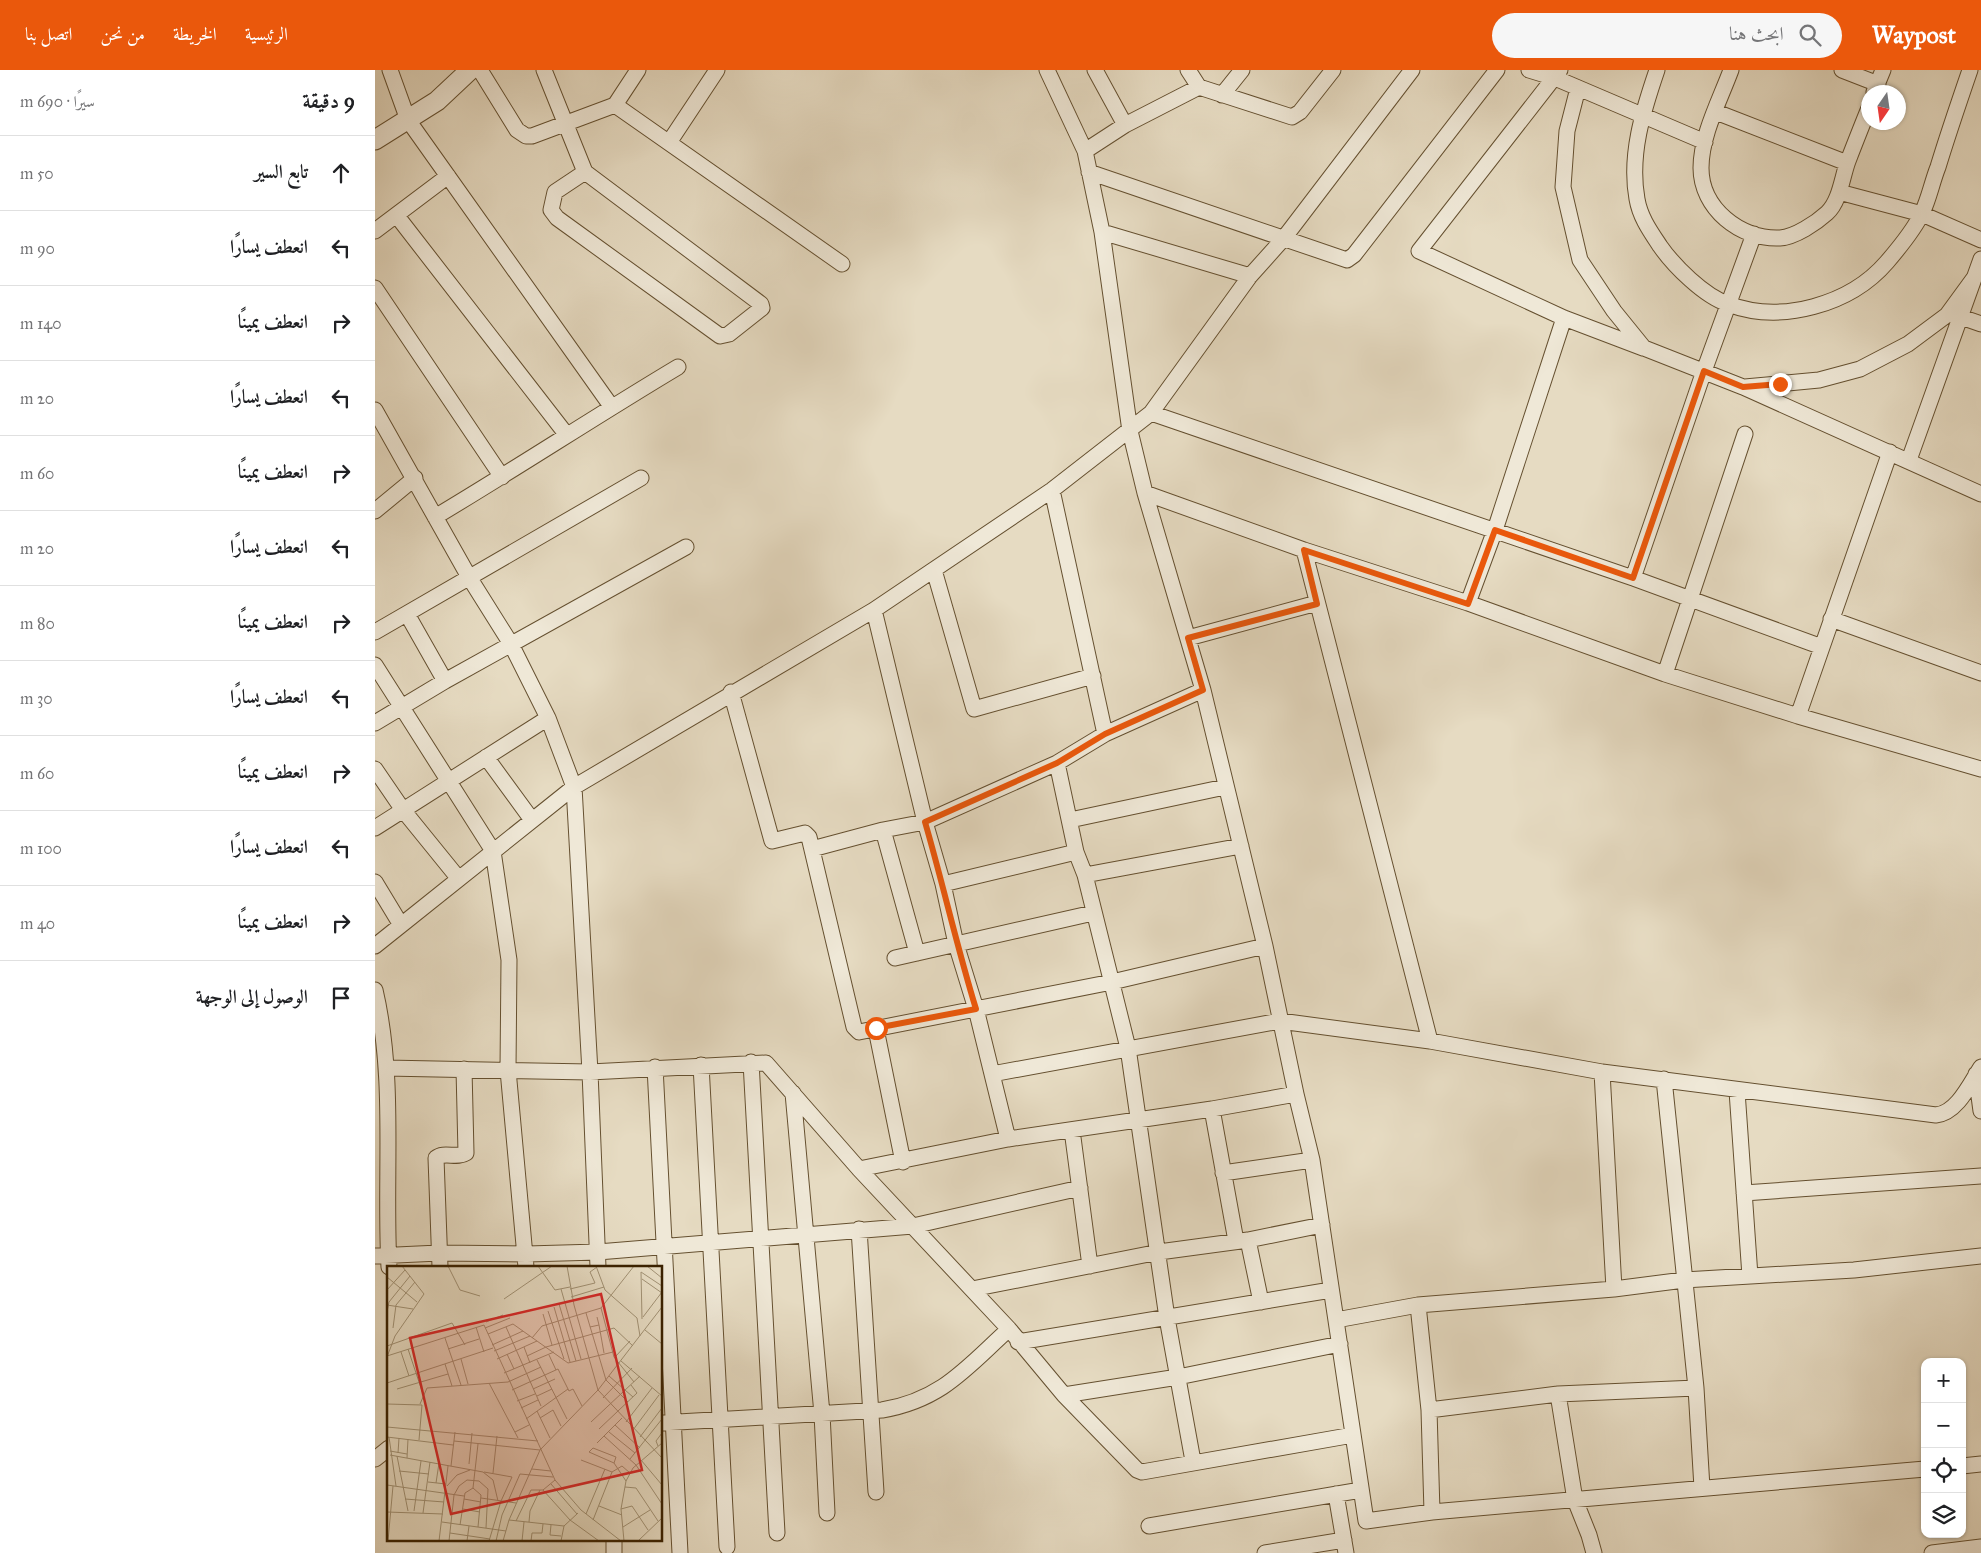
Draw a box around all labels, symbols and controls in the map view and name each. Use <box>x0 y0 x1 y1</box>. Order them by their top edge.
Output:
search box <box>1492 13 1842 58</box>
text: Waypost <box>1872 20 1956 50</box>
icon: search <box>1796 21 1824 49</box>
text: ابحث هنا <box>1729 22 1784 45</box>
text: اتصل بنا <box>25 23 72 45</box>
text: من نحن <box>100 23 145 45</box>
text: الخريطة <box>173 23 217 45</box>
text: الرئيسية <box>245 23 288 45</box>
north arrow <box>1861 85 1906 130</box>
text: 9 دقيقة <box>303 88 355 114</box>
text: سيرًا · 690 m <box>20 92 95 111</box>
icon: ahead <box>327 159 355 187</box>
text: تابع السير <box>254 160 308 183</box>
text: 50 m <box>20 164 54 183</box>
icon: left <box>327 234 355 262</box>
text: انعطف يسارًا <box>230 235 308 258</box>
text: 90 m <box>20 239 55 258</box>
icon: right <box>327 309 355 337</box>
text: انعطف يمينًا <box>238 310 308 333</box>
text: 140 m <box>20 314 61 333</box>
route end <box>1769 373 1792 396</box>
icon: left <box>327 384 355 412</box>
text: انعطف يسارًا <box>230 385 308 408</box>
text: 20 m <box>20 389 54 408</box>
icon: right <box>327 459 355 487</box>
text: انعطف يمينًا <box>238 460 308 483</box>
text: 60 m <box>20 464 54 483</box>
icon: left <box>327 534 355 562</box>
text: انعطف يسارًا <box>230 535 308 558</box>
text: 20 m <box>20 539 54 558</box>
icon: right <box>327 609 355 637</box>
text: انعطف يمينًا <box>238 610 308 633</box>
text: 80 m <box>20 614 55 633</box>
icon: left <box>327 684 355 712</box>
text: انعطف يسارًا <box>230 685 308 708</box>
text: 30 m <box>20 689 53 708</box>
icon: right <box>327 759 355 787</box>
text: انعطف يمينًا <box>238 760 308 783</box>
text: 60 m <box>20 764 54 783</box>
icon: left <box>327 834 355 862</box>
text: انعطف يسارًا <box>230 835 308 858</box>
text: 100 m <box>20 839 62 858</box>
icon: right <box>327 909 355 937</box>
text: انعطف يمينًا <box>238 910 308 933</box>
text: 40 m <box>20 914 55 933</box>
icon: arrive <box>327 984 355 1012</box>
text: الوصول إلى الوجهة <box>196 985 308 1008</box>
route start <box>865 1017 888 1040</box>
inset map <box>387 1266 663 1540</box>
map controls <box>1921 1358 1966 1538</box>
button: + <box>1921 1358 1966 1403</box>
button: − <box>1921 1403 1966 1448</box>
button: locate <box>1921 1448 1966 1493</box>
button: layers <box>1921 1493 1966 1538</box>

